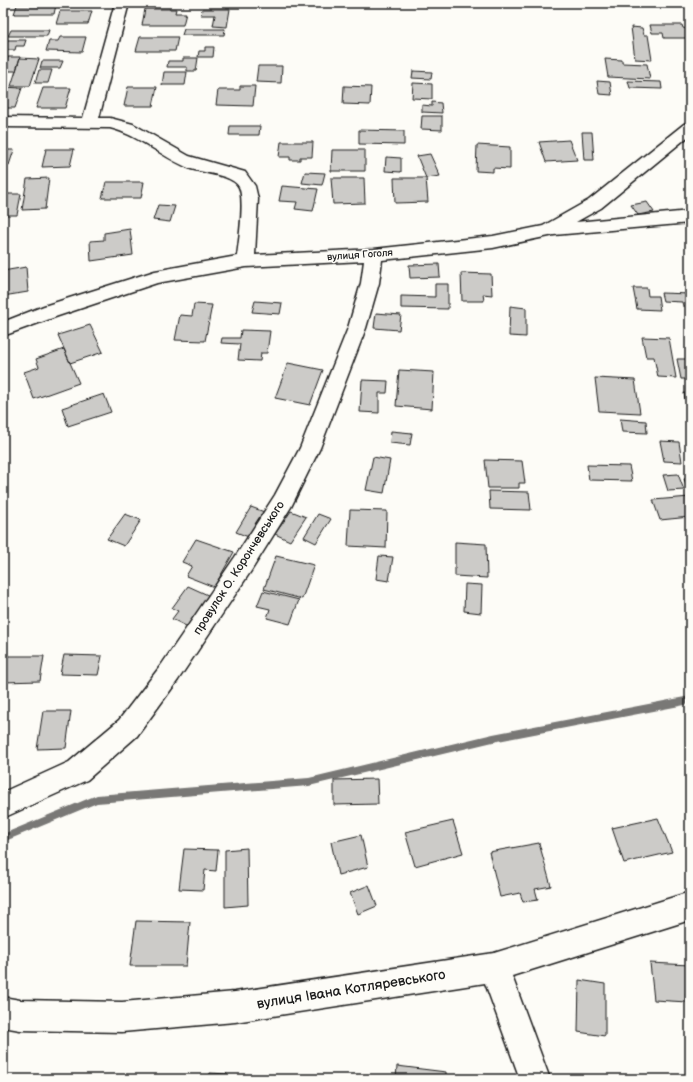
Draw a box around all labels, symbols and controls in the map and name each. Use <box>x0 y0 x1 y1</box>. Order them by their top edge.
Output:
street label: вулиця Гоголя <box>327 247 394 263</box>
street label: провулок О. Корончевського <box>190 498 288 638</box>
street label: вулиця Івана Котляревського <box>255 966 447 1012</box>

